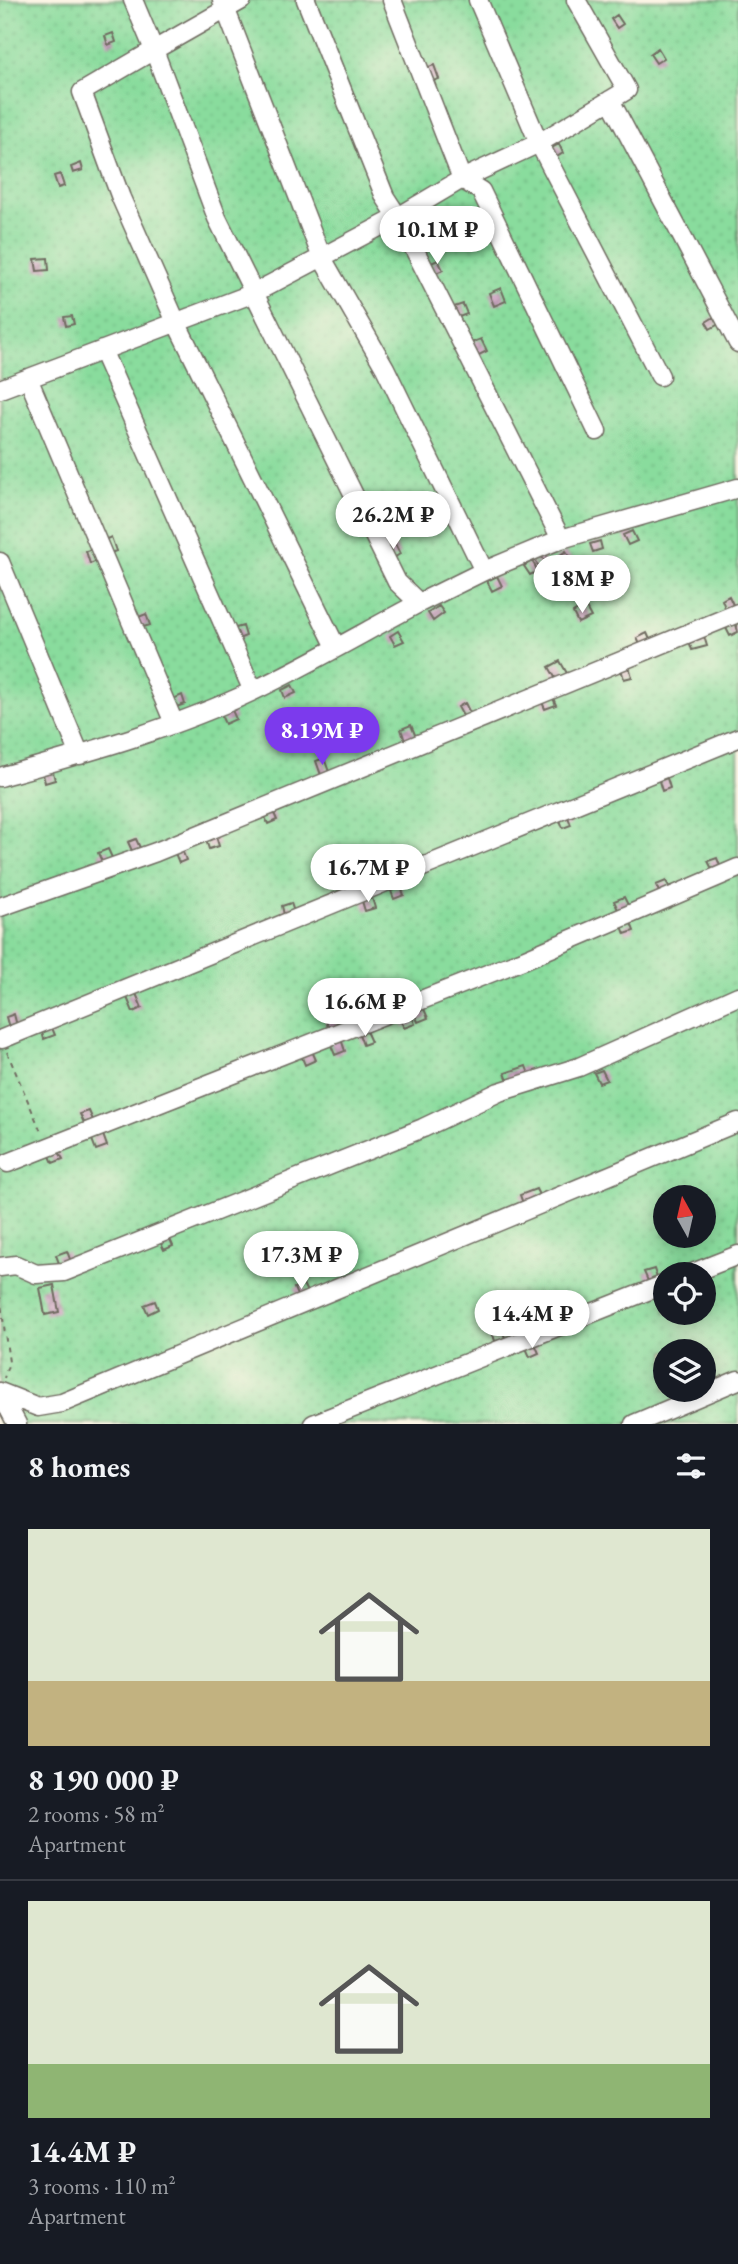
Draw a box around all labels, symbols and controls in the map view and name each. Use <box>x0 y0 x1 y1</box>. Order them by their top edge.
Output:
pin: 10.1M ₽ <box>372 206 502 266</box>
text: 10.1M ₽ <box>396 214 478 244</box>
pin: 26.2M ₽ <box>328 491 458 551</box>
text: 26.2M ₽ <box>352 499 434 529</box>
pin: 18M ₽ <box>533 556 631 615</box>
text: 18M ₽ <box>549 563 615 593</box>
pin: 8.19M ₽ <box>257 708 387 767</box>
text: 8.19M ₽ <box>281 715 363 745</box>
pin: 16.7M ₽ <box>303 844 433 904</box>
text: 16.7M ₽ <box>327 852 409 882</box>
pin: 16.6M ₽ <box>300 978 430 1038</box>
text: 16.6M ₽ <box>324 986 406 1016</box>
north arrow <box>653 1185 716 1248</box>
map controls <box>653 1185 716 1402</box>
pin: 17.3M ₽ <box>236 1232 366 1291</box>
text: 17.3M ₽ <box>260 1239 342 1269</box>
button: locate <box>653 1262 716 1325</box>
pin: 14.4M ₽ <box>467 1290 597 1350</box>
text: 14.4M ₽ <box>491 1298 573 1328</box>
button: layers <box>653 1339 716 1402</box>
text: 8 homes <box>28 1447 130 1486</box>
icon: filters <box>672 1447 710 1485</box>
icon: home <box>306 1574 432 1700</box>
text: 8 190 000 ₽ <box>28 1760 179 1799</box>
text: 2 rooms · 58 m² <box>28 1799 165 1829</box>
text: Apartment <box>28 1829 126 1859</box>
icon: home <box>306 1946 432 2072</box>
text: 14.4M ₽ <box>28 2132 136 2171</box>
text: 3 rooms · 110 m² <box>28 2171 176 2201</box>
text: Apartment <box>28 2201 126 2231</box>

